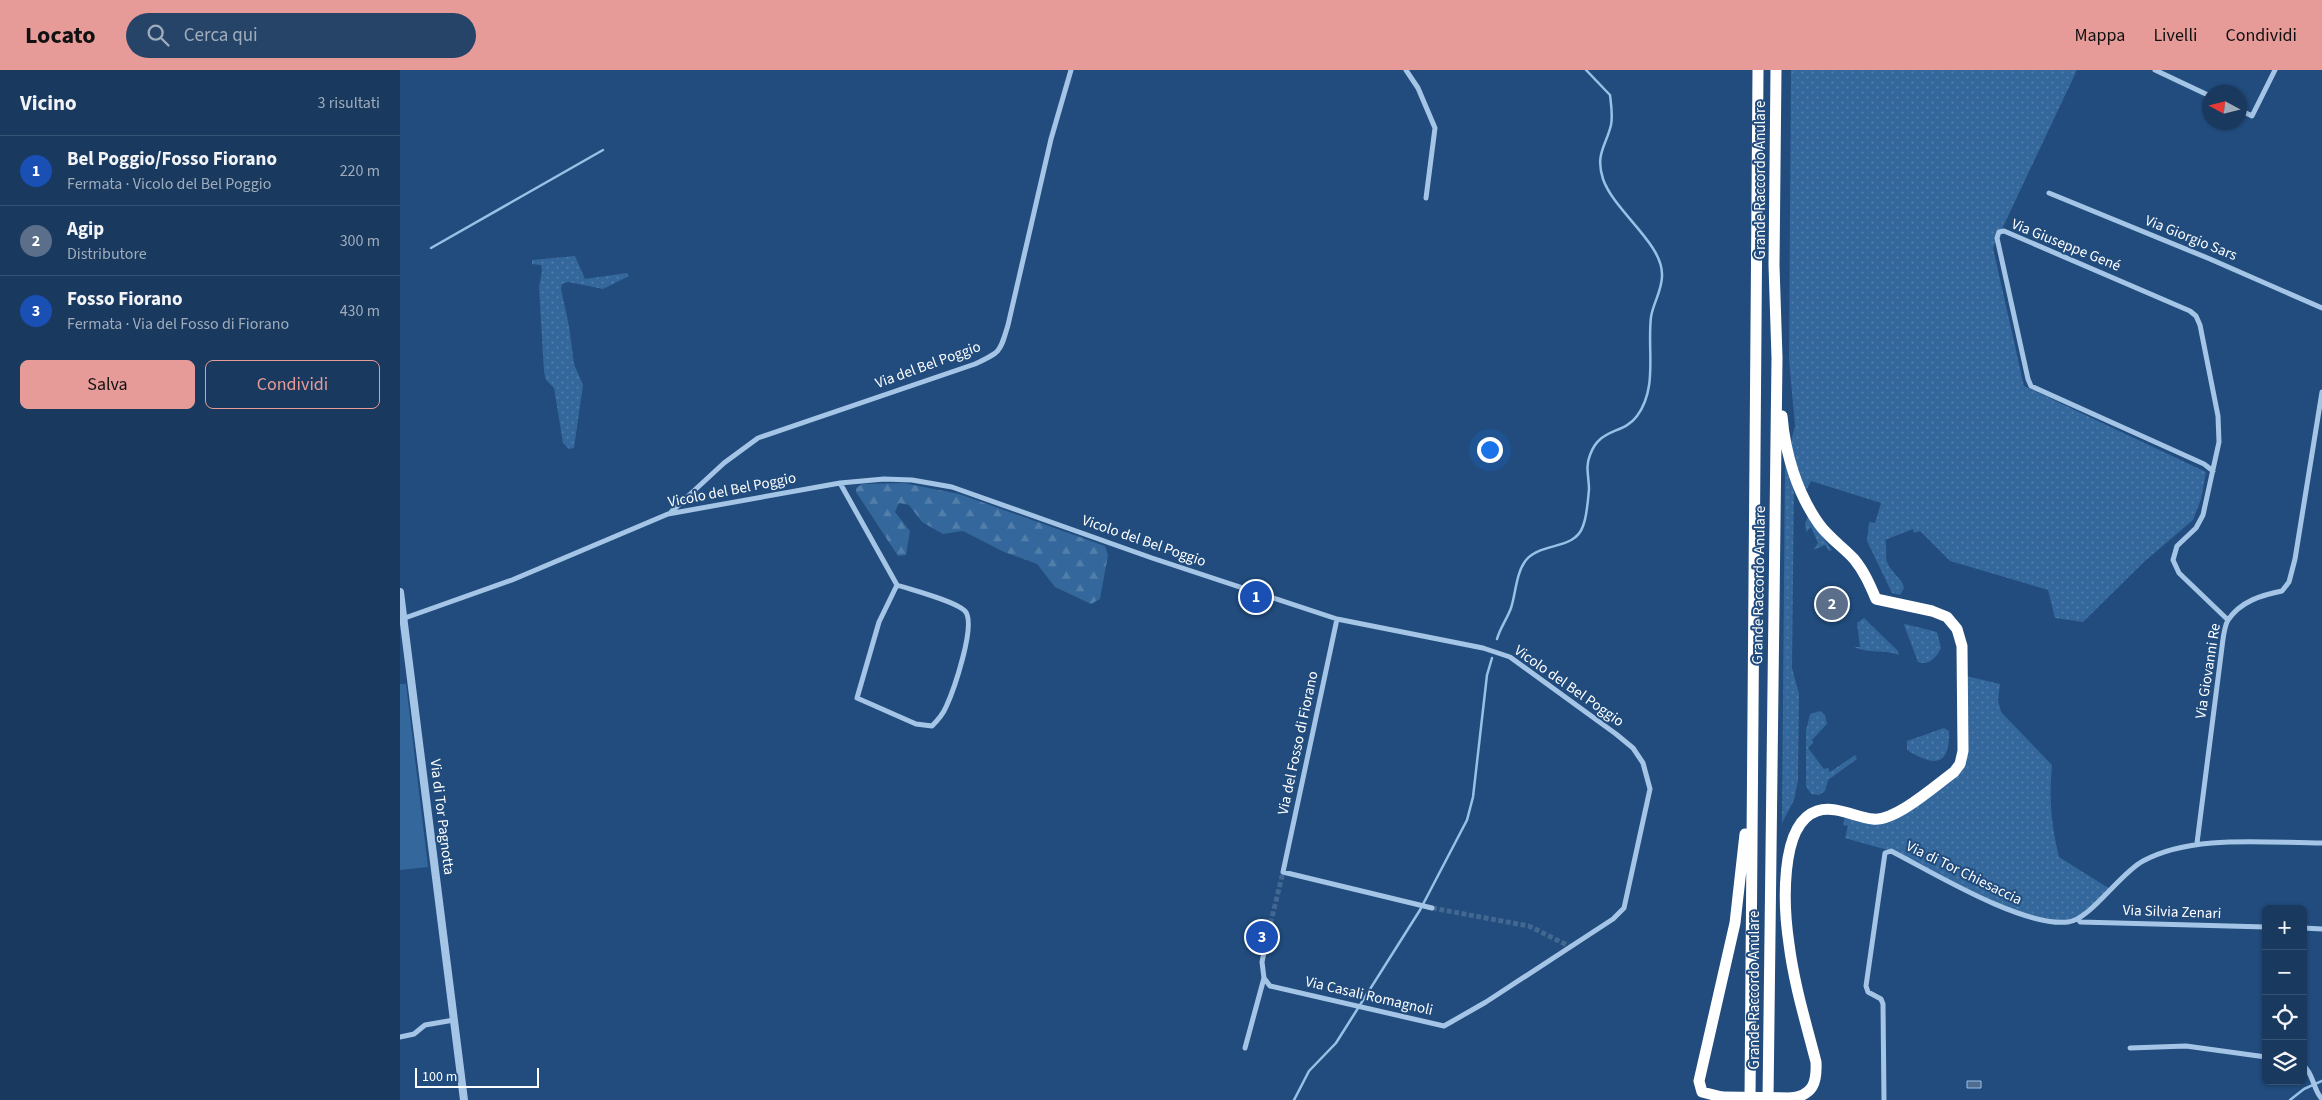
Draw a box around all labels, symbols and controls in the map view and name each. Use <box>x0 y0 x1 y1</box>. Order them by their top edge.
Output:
search box <box>126 13 476 58</box>
text: Locato <box>25 18 96 53</box>
icon: search <box>144 21 172 49</box>
text: Cerca qui <box>184 22 258 49</box>
text: Mappa <box>2074 23 2125 48</box>
text: Livelli <box>2153 23 2197 48</box>
text: Condividi <box>2225 23 2297 48</box>
north arrow <box>2202 85 2247 130</box>
text: Vicino <box>20 88 77 118</box>
text: 3 risultati <box>318 92 380 114</box>
street label: Grande Raccordo Anulare <box>1750 101 1771 259</box>
text: Bel Poggio/Fosso Fiorano <box>67 146 277 173</box>
text: 1 <box>32 160 40 182</box>
text: 220 m <box>340 160 380 182</box>
text: Fermata · Vicolo del Bel Poggio <box>67 173 271 195</box>
street label: Via Giorgio Sars <box>2142 210 2240 266</box>
street label: Via Giuseppe Gené <box>2008 213 2124 277</box>
text: Agip <box>67 216 104 243</box>
text: 2 <box>32 230 40 252</box>
text: 300 m <box>340 230 380 252</box>
text: Distributore <box>67 243 147 265</box>
text: Fosso Fiorano <box>67 286 182 313</box>
text: 3 <box>32 300 40 322</box>
text: 430 m <box>340 300 380 322</box>
text: Fermata · Via del Fosso di Fiorano <box>67 313 289 335</box>
street label: Via del Bel Poggio <box>872 336 984 394</box>
button: Salva <box>20 360 195 409</box>
button: Condividi <box>205 360 380 409</box>
your location <box>1477 437 1503 463</box>
street label: Vicolo del Bel Poggio <box>666 467 798 513</box>
street label: Grande Raccordo Anulare <box>1747 505 1771 665</box>
street label: Vicolo del Bel Poggio <box>1079 510 1209 572</box>
pin: 1 <box>1240 578 1272 616</box>
pin: 2 <box>1816 585 1848 623</box>
street label: Via Giovanni Re <box>2190 622 2226 720</box>
street label: Vicolo del Bel Poggio <box>1510 640 1628 732</box>
street label: Via del Fosso di Fiorano <box>1272 669 1324 817</box>
street label: Via di Tor Pagnotta <box>424 758 460 876</box>
street label: Via di Tor Chiesaccia <box>1902 836 2026 910</box>
street label: Via Silvia Zenari <box>2122 900 2222 924</box>
map controls <box>2262 905 2307 1085</box>
button: + <box>2262 905 2307 950</box>
street label: Grande Raccordo Anulare <box>1744 911 1765 1069</box>
pin: 3 <box>1246 918 1278 956</box>
button: − <box>2262 950 2307 995</box>
street label: Via Casali Romagnoli <box>1303 971 1435 1021</box>
button: locate <box>2262 995 2307 1040</box>
button: layers <box>2262 1040 2307 1085</box>
scale bar <box>415 1065 539 1088</box>
text: 100 m <box>422 1067 457 1087</box>

